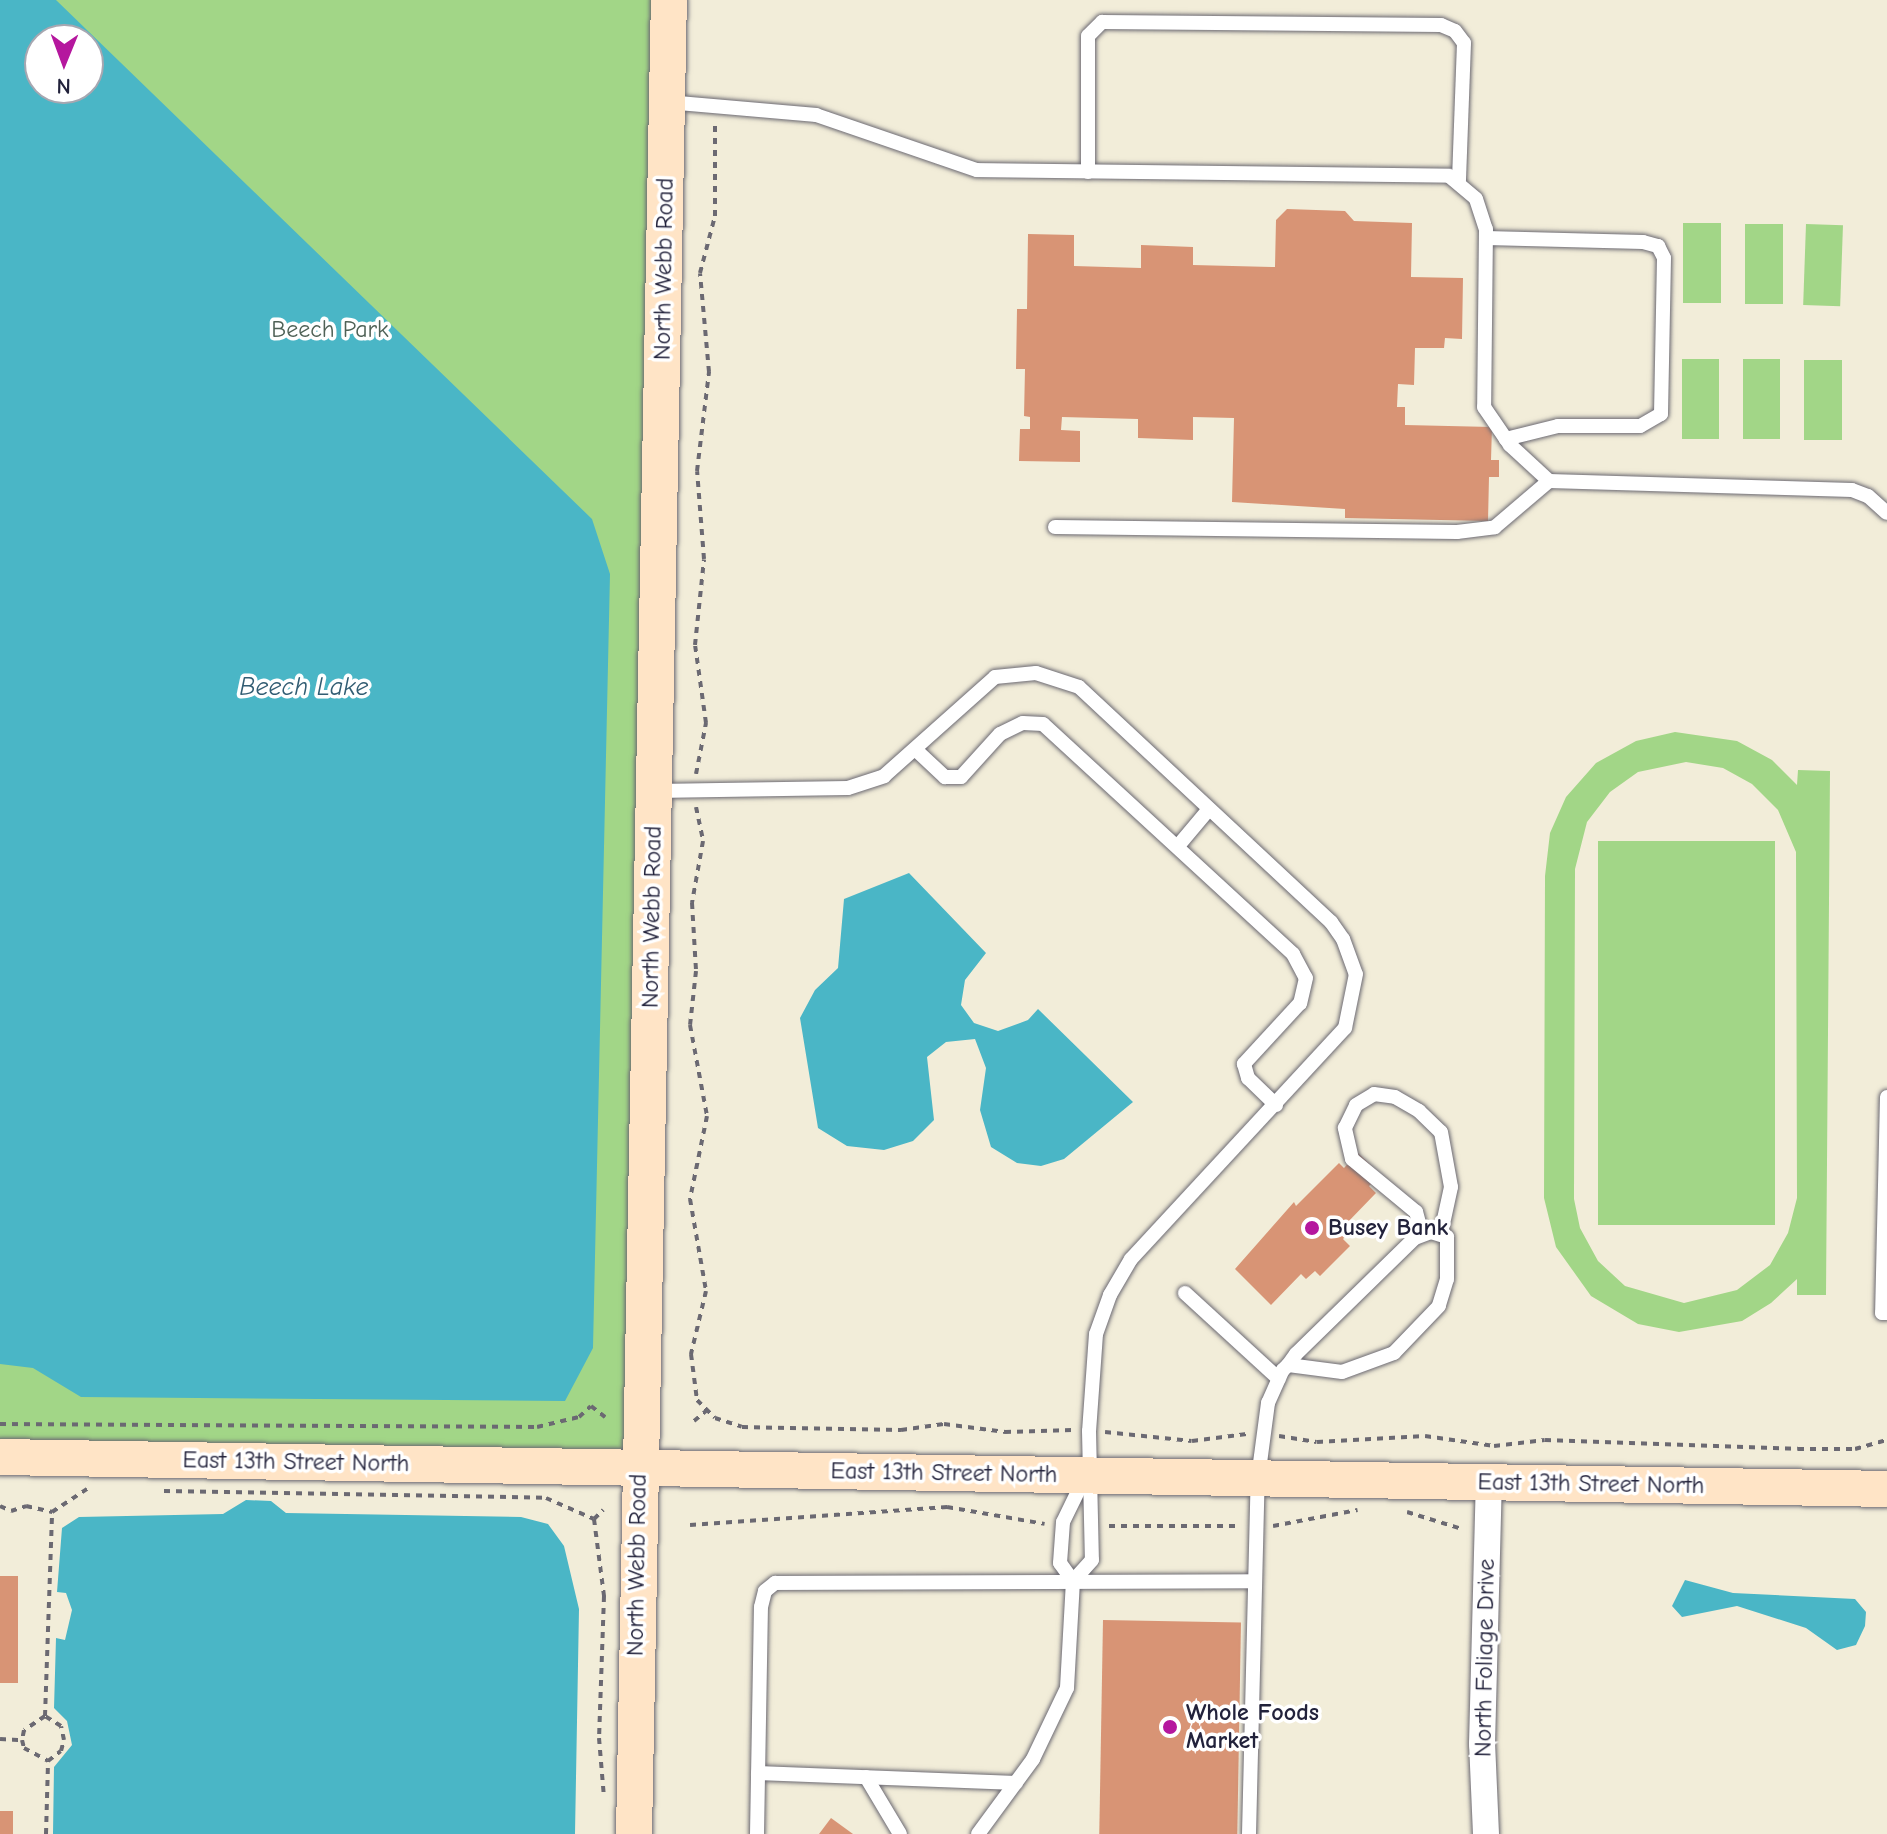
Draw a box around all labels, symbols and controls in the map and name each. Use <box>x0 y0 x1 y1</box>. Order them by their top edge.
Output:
north arrow <box>24 24 104 104</box>
text: N <box>56 73 71 99</box>
street label: North Webb Road <box>648 178 680 360</box>
park label: Beech Park <box>271 316 389 344</box>
water label: Beech Lake <box>239 672 369 704</box>
street label: North Webb Road <box>636 826 668 1008</box>
place label: Busey Bank <box>1328 1214 1448 1242</box>
marker: Busey Bank <box>1303 1219 1321 1237</box>
street label: East 13th Street North <box>182 1446 410 1478</box>
street label: East 13th Street North <box>830 1457 1058 1489</box>
street label: East 13th Street North <box>1477 1468 1705 1500</box>
street label: North Webb Road <box>621 1474 653 1656</box>
street label: North Foliage Drive <box>1469 1559 1501 1757</box>
place label: Whole Foods Market <box>1186 1699 1319 1755</box>
marker: Whole Foods Market <box>1161 1718 1179 1736</box>

